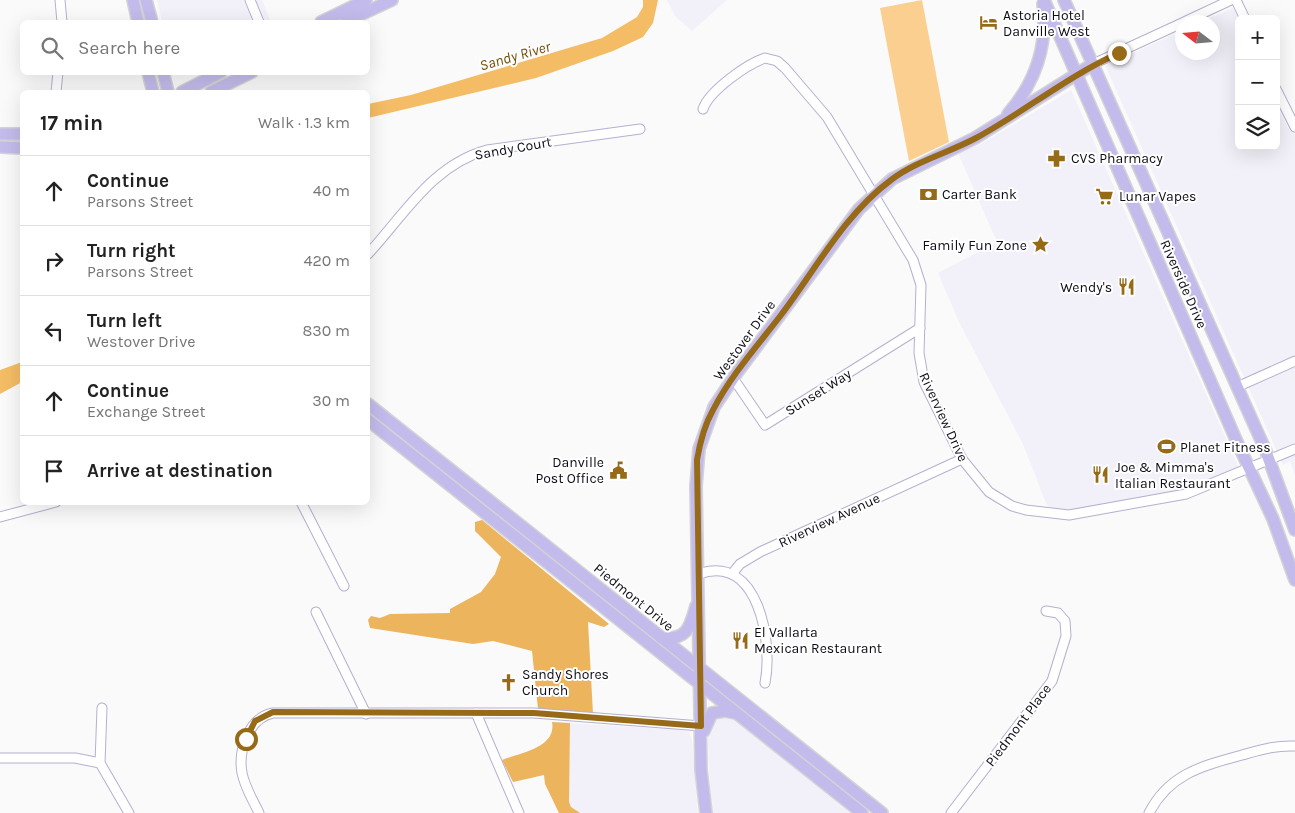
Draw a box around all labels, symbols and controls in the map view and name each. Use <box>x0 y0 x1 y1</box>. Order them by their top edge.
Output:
place label: Astoria Hotel Danville West <box>1003 7 1090 40</box>
hotel icon: Astoria Hotel Danville West <box>979 13 999 33</box>
north arrow <box>1175 15 1220 60</box>
map controls <box>1235 15 1280 150</box>
button: + <box>1235 15 1280 60</box>
search box <box>20 20 370 75</box>
icon: search <box>38 34 66 62</box>
text: Search here <box>78 37 180 59</box>
water label: Sandy River <box>478 37 553 75</box>
route end <box>1108 42 1131 65</box>
button: − <box>1235 60 1280 105</box>
button: layers <box>1235 105 1280 150</box>
text: 17 min <box>40 111 103 135</box>
text: Walk · 1.3 km <box>258 113 350 132</box>
street label: Sandy Court <box>473 133 553 164</box>
pharmacy icon: CVS Pharmacy <box>1047 148 1067 168</box>
place label: CVS Pharmacy <box>1071 150 1163 167</box>
text: Continue <box>87 170 169 192</box>
icon: ahead <box>40 177 68 205</box>
text: 40 m <box>313 181 350 200</box>
bank icon: Carter Bank <box>918 184 938 204</box>
place label: Carter Bank <box>942 186 1017 203</box>
supermarket icon: Lunar Vapes <box>1095 186 1115 206</box>
place label: Lunar Vapes <box>1119 188 1196 205</box>
text: Parsons Street <box>87 192 193 211</box>
place icon: Family Fun Zone <box>1031 235 1051 255</box>
place label: Family Fun Zone <box>922 237 1027 254</box>
street label: Riverside Drive <box>1156 237 1211 331</box>
text: Turn right <box>87 240 176 262</box>
icon: right <box>40 247 68 275</box>
text: 420 m <box>304 251 350 270</box>
text: Parsons Street <box>87 262 193 281</box>
restaurant icon: Wendy's <box>1116 277 1136 297</box>
place label: Wendy's <box>1060 279 1112 296</box>
street label: Westover Drive <box>710 297 779 384</box>
text: Turn left <box>87 310 162 332</box>
icon: left <box>40 317 68 345</box>
text: 830 m <box>302 321 350 340</box>
text: Westover Drive <box>87 332 195 351</box>
street label: Sunset Way <box>782 365 855 419</box>
street label: Riverview Drive <box>915 370 972 465</box>
text: Continue <box>87 380 169 402</box>
icon: ahead <box>40 387 68 415</box>
text: 30 m <box>312 391 350 410</box>
text: Exchange Street <box>87 402 206 421</box>
sports icon: Planet Fitness <box>1156 437 1176 457</box>
place label: Planet Fitness <box>1180 439 1271 456</box>
place label: Danville Post Office <box>535 454 604 487</box>
icon: arrive <box>40 457 68 485</box>
place label: Joe & Mimma's Italian Restaurant <box>1115 459 1231 492</box>
text: Arrive at destination <box>87 460 273 482</box>
public building icon: Danville Post Office <box>608 460 628 480</box>
restaurant icon: Joe & Mimma's Italian Restaurant <box>1091 465 1111 485</box>
street label: Riverview Avenue <box>776 490 883 551</box>
street label: Piedmont Drive <box>590 560 677 635</box>
place label: El Vallarta Mexican Restaurant <box>754 624 882 657</box>
restaurant icon: El Vallarta Mexican Restaurant <box>730 630 750 650</box>
place label: Sandy Shores Church <box>522 666 609 699</box>
church icon: Sandy Shores Church <box>498 672 518 692</box>
street label: Piedmont Place <box>982 681 1055 770</box>
route start <box>235 728 258 751</box>

